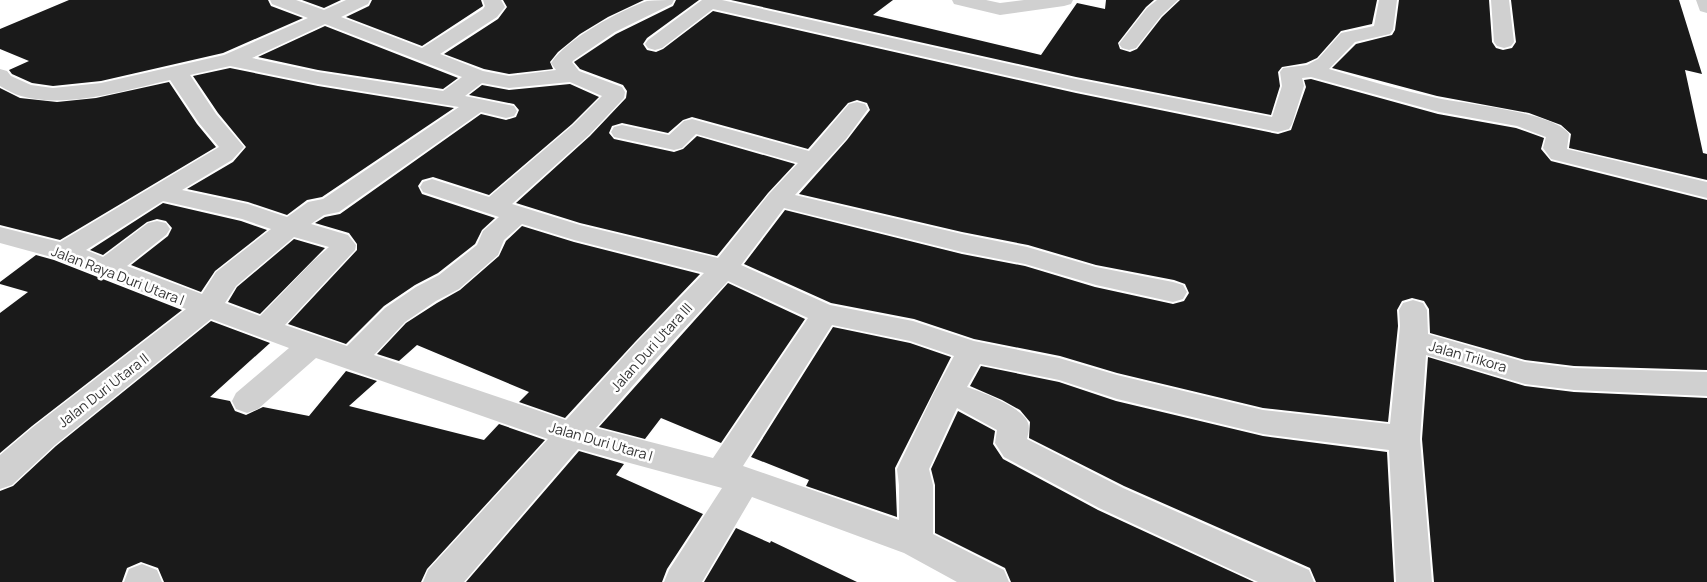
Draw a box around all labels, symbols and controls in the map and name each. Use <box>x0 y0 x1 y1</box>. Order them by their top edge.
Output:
street label: Jalan Raya Duri Utara I <box>49 241 187 309</box>
street label: Jalan Duri Utara III <box>606 298 696 396</box>
street label: Jalan Trikora <box>1427 336 1509 376</box>
street label: Jalan Duri Utara II <box>54 349 152 431</box>
street label: Jalan Duri Utara I <box>547 417 655 465</box>

